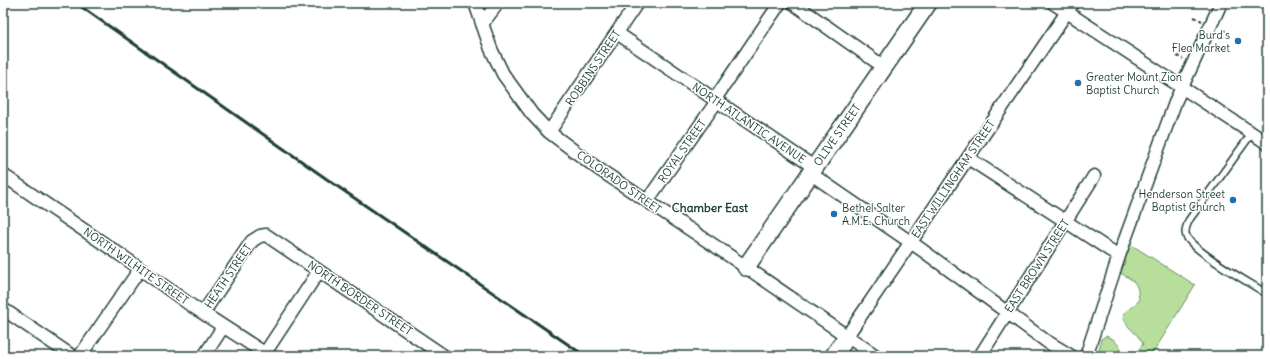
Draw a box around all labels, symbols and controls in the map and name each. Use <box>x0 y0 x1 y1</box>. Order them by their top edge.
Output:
street label: ROBBINS STREET <box>562 27 624 109</box>
place label: Burd's Flea Market <box>1172 28 1230 55</box>
marker: Burd's Flea Market <box>1233 36 1243 46</box>
place label: Greater Mount Zion Baptist Church <box>1086 70 1182 97</box>
marker: Greater Mount Zion Baptist Church <box>1073 78 1083 88</box>
street label: NORTH ATLANTIC AVENUE <box>690 80 808 166</box>
street label: OLIVE STREET <box>810 101 864 169</box>
street label: ROYAL STREET <box>655 116 709 185</box>
street label: EAST WILLINGHAM STREET <box>908 117 998 241</box>
street label: COLORADO STREET <box>574 148 664 217</box>
place label: Henderson Street Baptist Church <box>1139 187 1225 214</box>
marker: Henderson Street Baptist Church <box>1228 195 1238 205</box>
district label: Chamber East <box>672 200 749 215</box>
place label: Bethel Salter A.M.E. Church <box>842 201 910 228</box>
marker: Bethel Salter A.M.E. Church <box>829 209 839 219</box>
street label: EAST BROWN STREET <box>1002 217 1073 315</box>
street label: NORTH WILHITE STREET <box>81 224 191 308</box>
street label: HEATH STREET <box>201 241 255 311</box>
street label: NORTH BORDER STREET <box>305 258 415 338</box>

